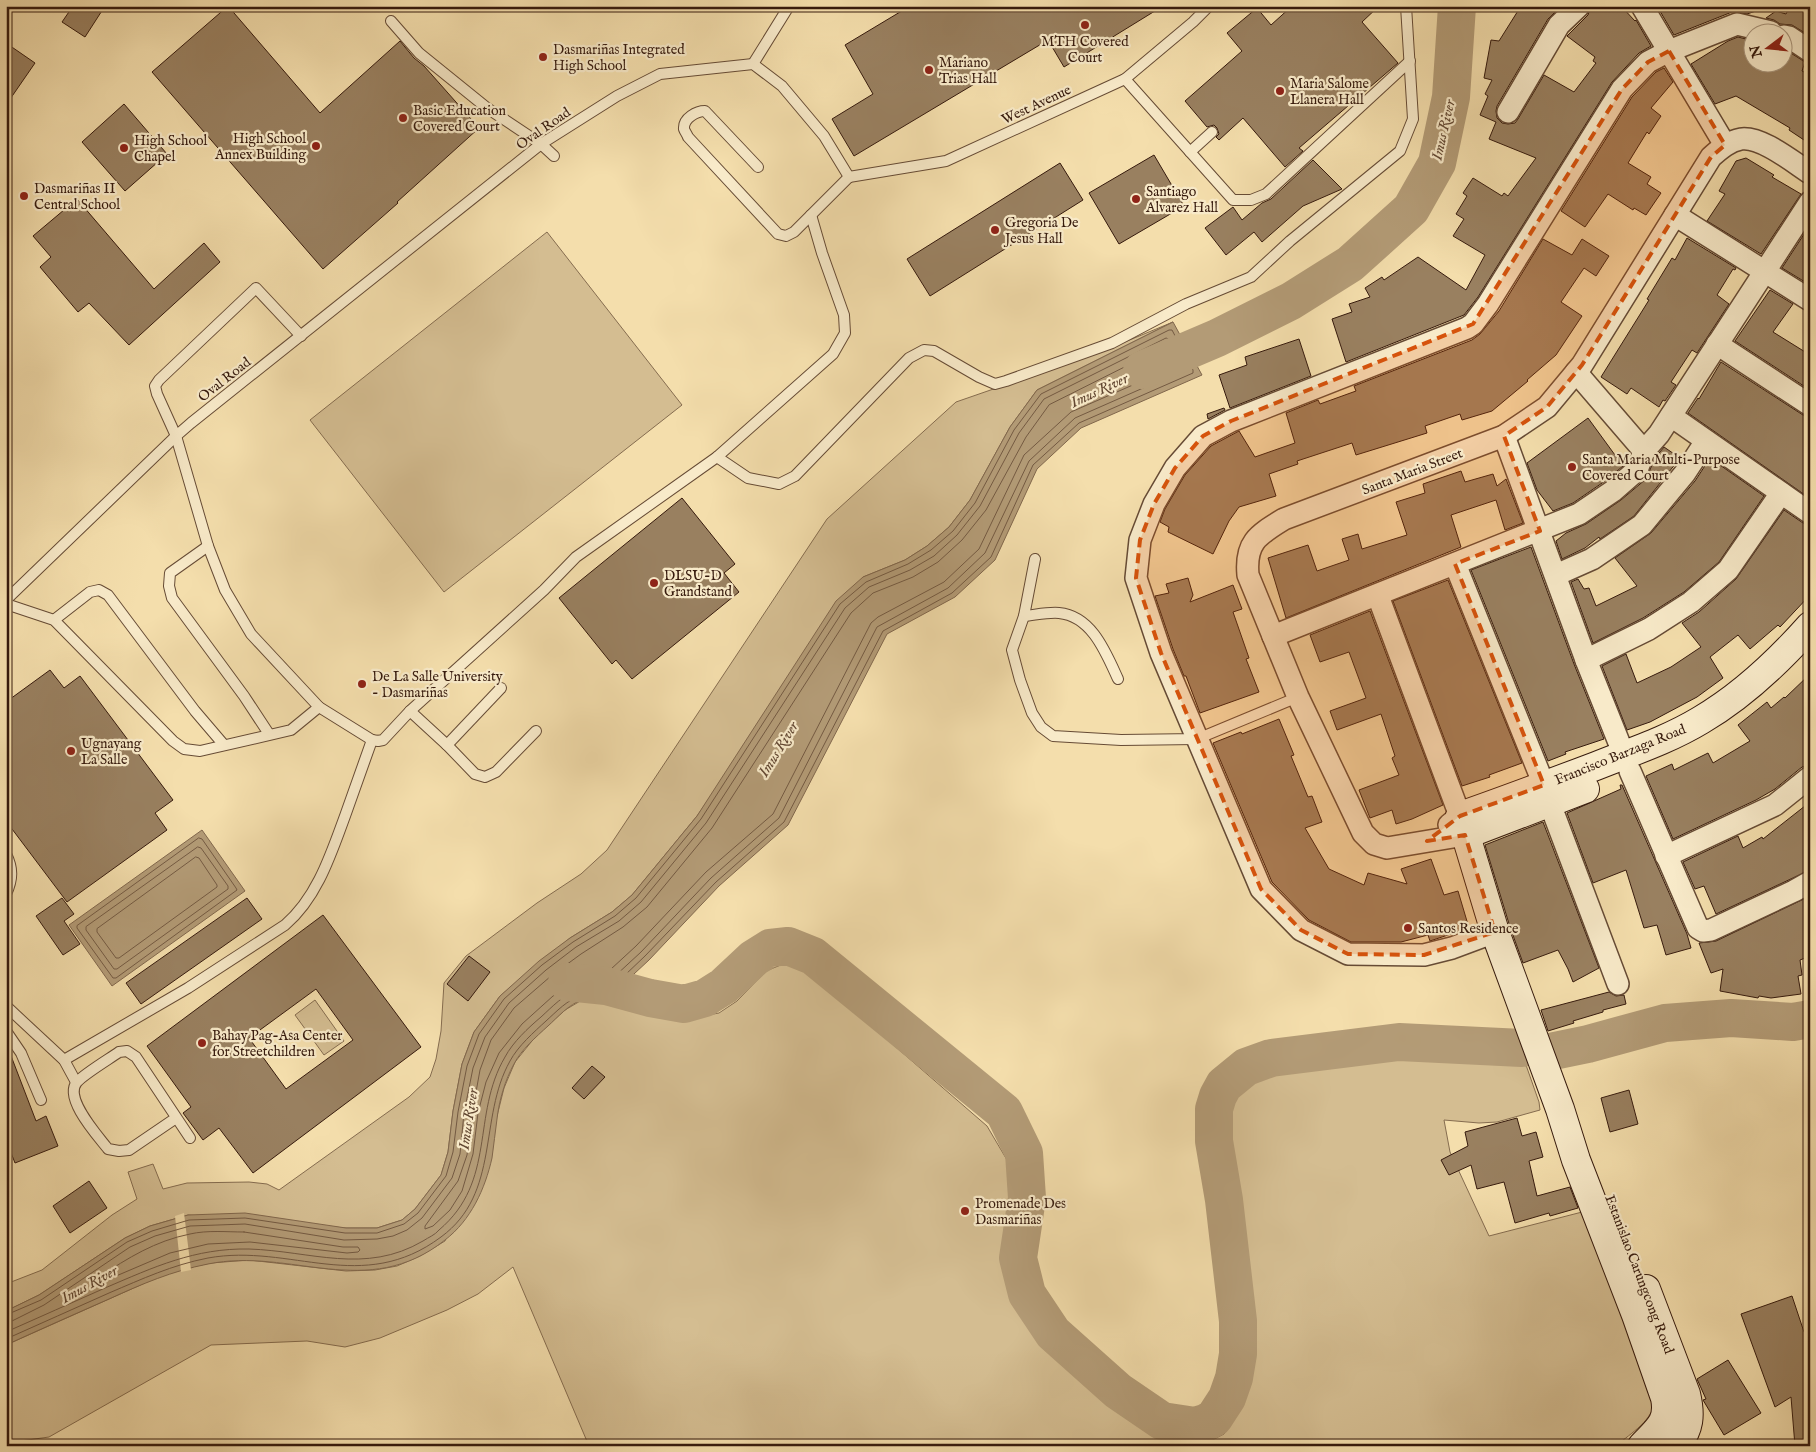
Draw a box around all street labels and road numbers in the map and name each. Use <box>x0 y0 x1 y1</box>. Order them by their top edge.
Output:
street label: West Avenue <box>999 81 1075 129</box>
street label: Oval Road <box>513 103 575 154</box>
street label: Oval Road <box>195 353 255 406</box>
street label: Santa Maria Street <box>1359 444 1465 499</box>
street label: Francisco Barzaga Road <box>1552 720 1689 789</box>
street label: Estanislao Carungcong Road <box>1600 1192 1678 1357</box>

